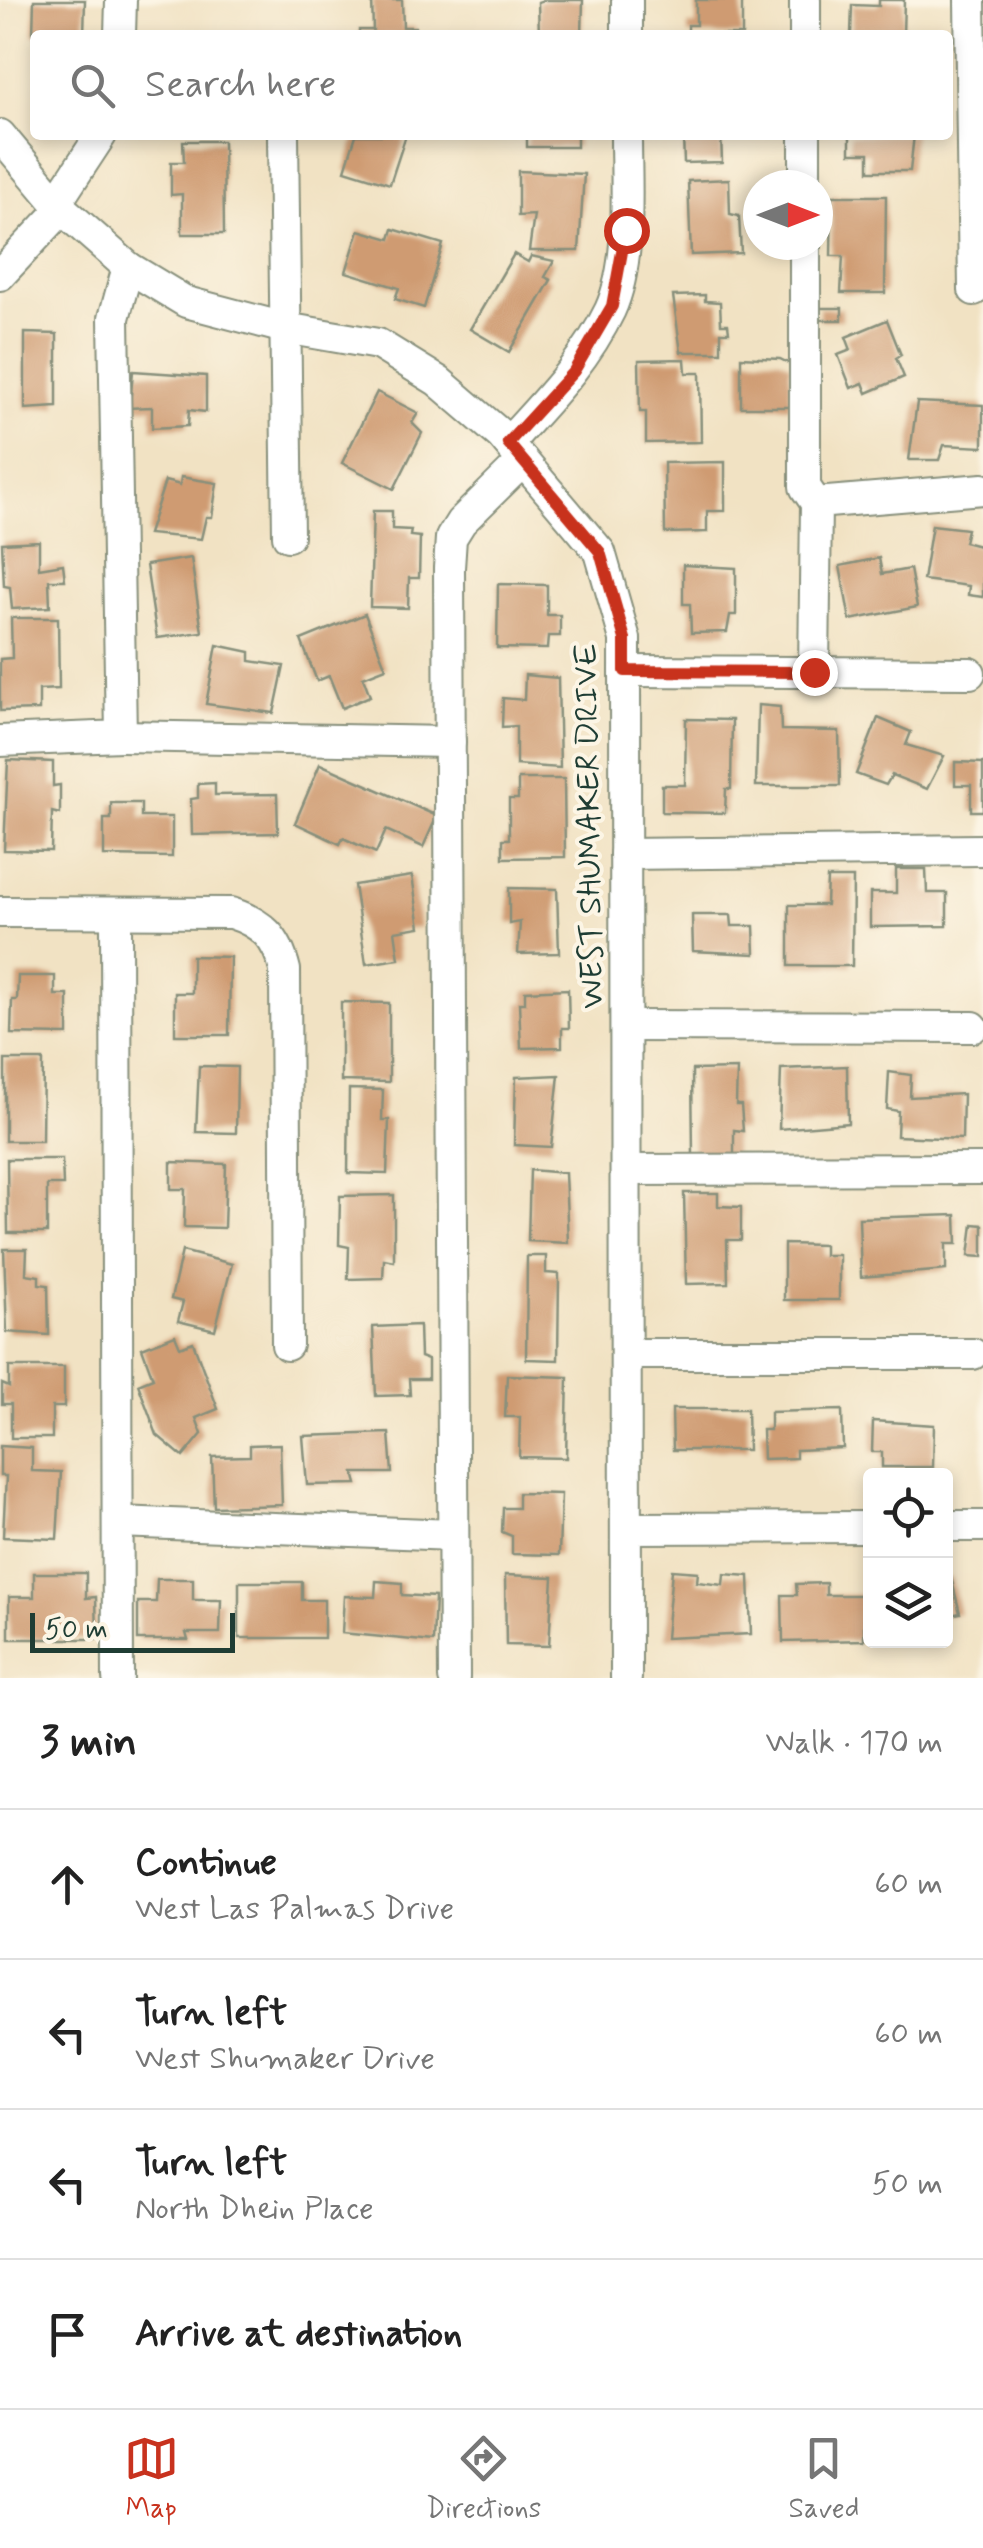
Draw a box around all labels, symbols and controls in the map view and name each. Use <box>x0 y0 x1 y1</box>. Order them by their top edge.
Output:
search box <box>30 30 953 140</box>
icon: search <box>65 58 120 113</box>
text: Search here <box>145 61 336 110</box>
north arrow <box>743 170 833 260</box>
route start <box>604 208 650 254</box>
street label: WEST SHUMAKER DRIVE <box>566 643 614 1009</box>
route end <box>792 650 838 696</box>
map controls <box>863 1468 953 1648</box>
button: locate <box>863 1468 953 1558</box>
button: layers <box>863 1558 953 1648</box>
scale bar <box>30 1608 235 1652</box>
text: 50 m <box>45 1612 108 1649</box>
text: 3 min <box>40 1716 137 1771</box>
text: Walk · 170 m <box>765 1722 943 1764</box>
text: Continue <box>135 1839 277 1888</box>
icon: ahead <box>40 1857 95 1912</box>
text: 60 m <box>874 1863 943 1905</box>
text: West Las Palmas Drive <box>135 1888 454 1930</box>
text: Turn left <box>135 1989 287 2038</box>
icon: left <box>40 2007 95 2062</box>
text: 60 m <box>874 2013 943 2055</box>
text: West Shumaker Drive <box>135 2038 435 2080</box>
text: Turn left <box>135 2139 287 2188</box>
icon: left <box>40 2157 95 2212</box>
text: 50 m <box>871 2163 943 2205</box>
text: North Dhein Place <box>135 2188 374 2230</box>
icon: arrive <box>40 2307 95 2362</box>
text: Arrive at destination <box>135 2310 462 2359</box>
tab: Map <box>124 2431 179 2528</box>
tab: Directions <box>426 2431 541 2528</box>
tab: Saved <box>789 2431 859 2528</box>

